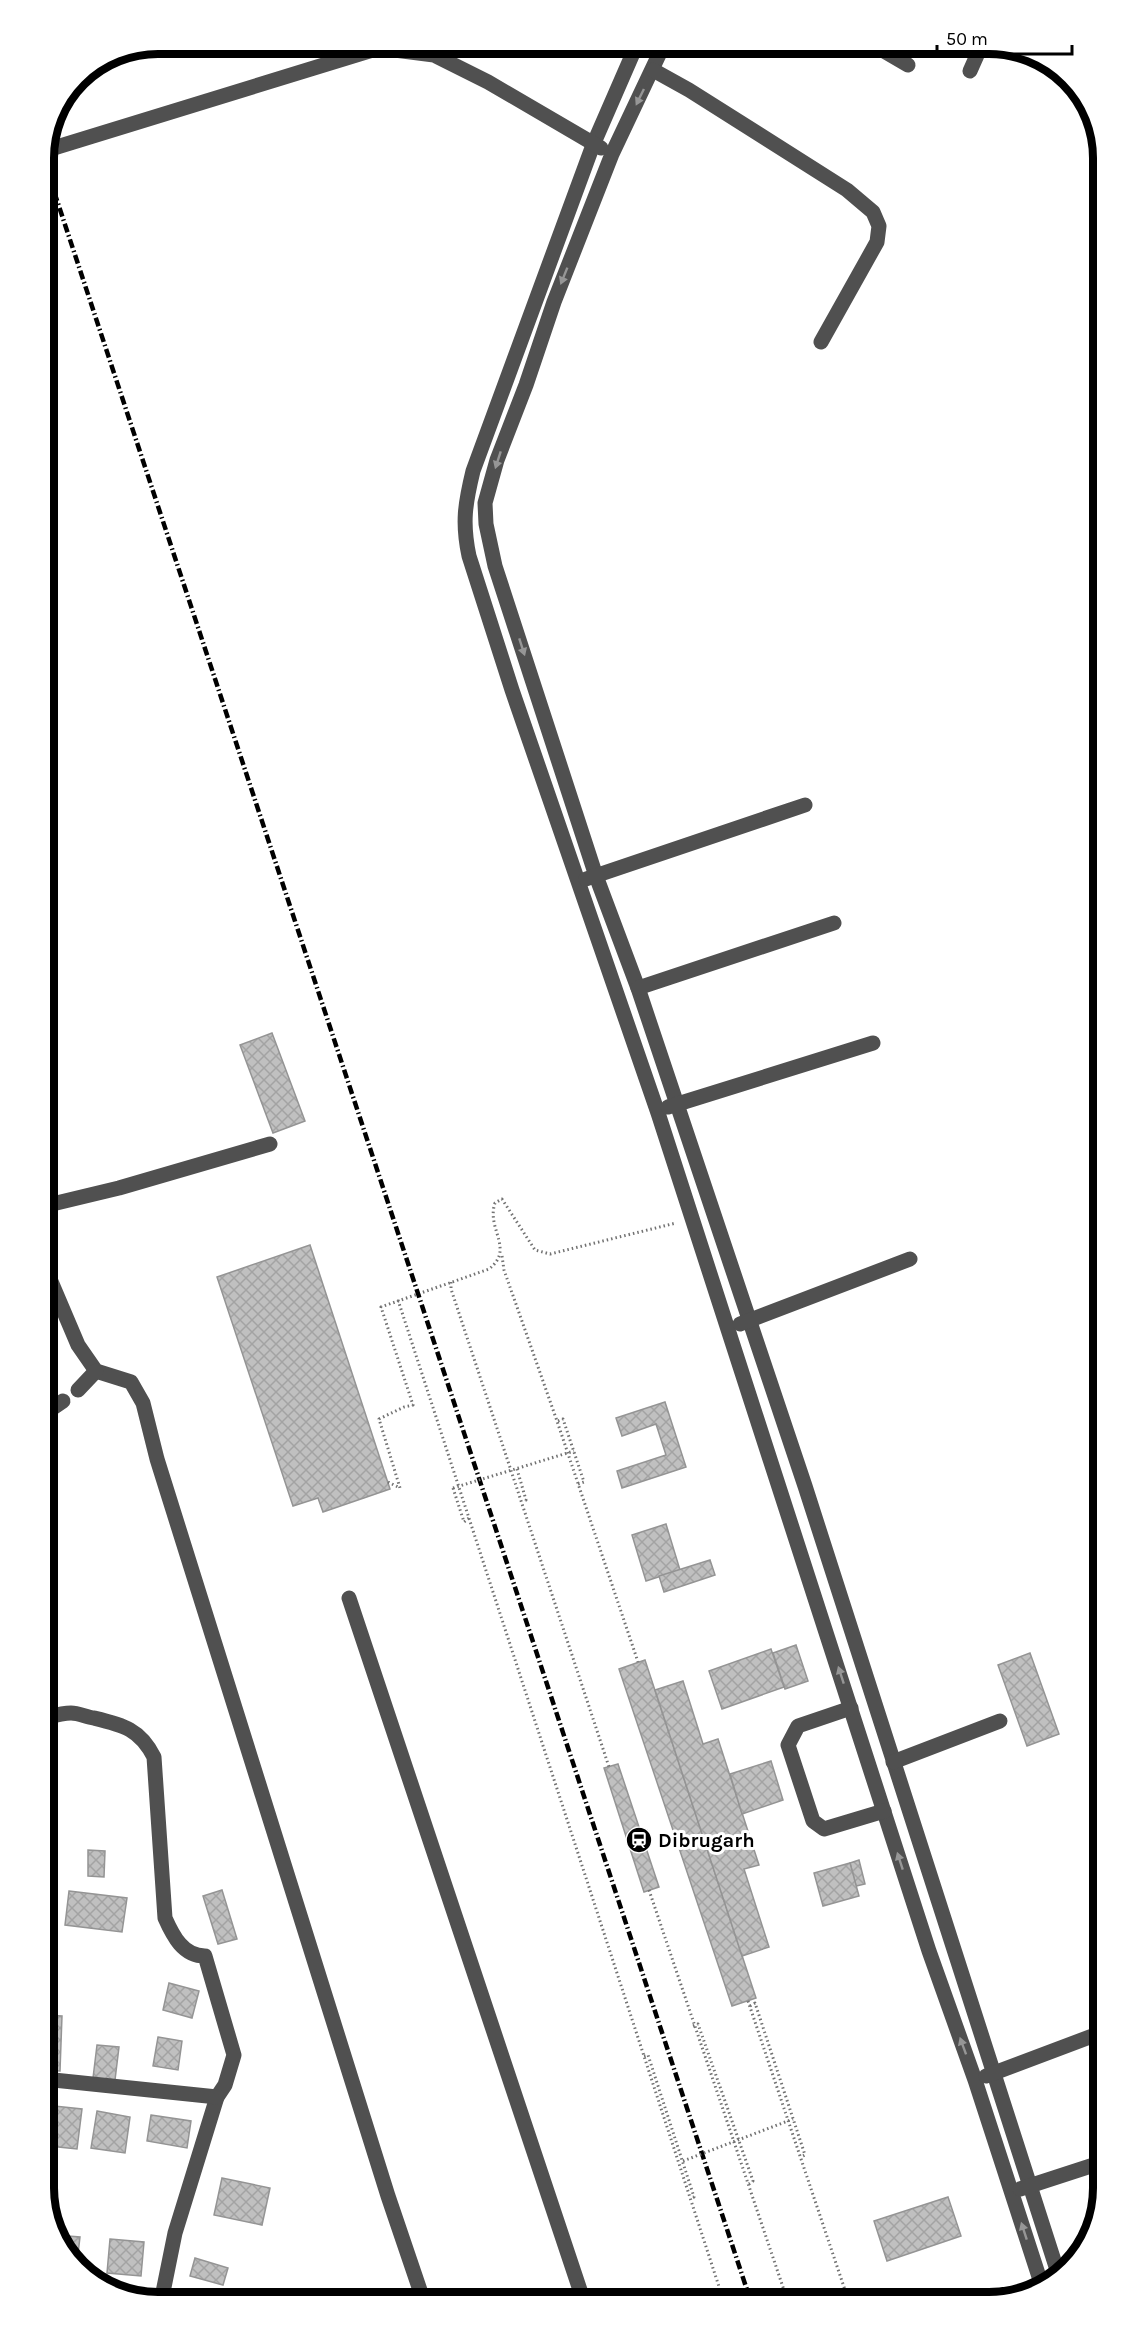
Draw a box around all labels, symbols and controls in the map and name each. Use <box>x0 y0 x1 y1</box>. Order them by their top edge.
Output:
scale bar <box>937 18 1072 56</box>
text: 50 m <box>946 28 988 50</box>
one-way arrow <box>635 88 645 105</box>
one-way arrow <box>559 267 568 285</box>
one-way arrow <box>492 451 502 469</box>
one-way arrow <box>518 638 527 656</box>
one-way arrow <box>835 1666 845 1684</box>
station icon: Dibrugarh <box>624 1825 654 1855</box>
place label: Dibrugarh <box>658 1829 755 1852</box>
one-way arrow <box>895 1852 904 1870</box>
one-way arrow <box>957 2036 967 2054</box>
one-way arrow <box>1019 2222 1028 2240</box>

